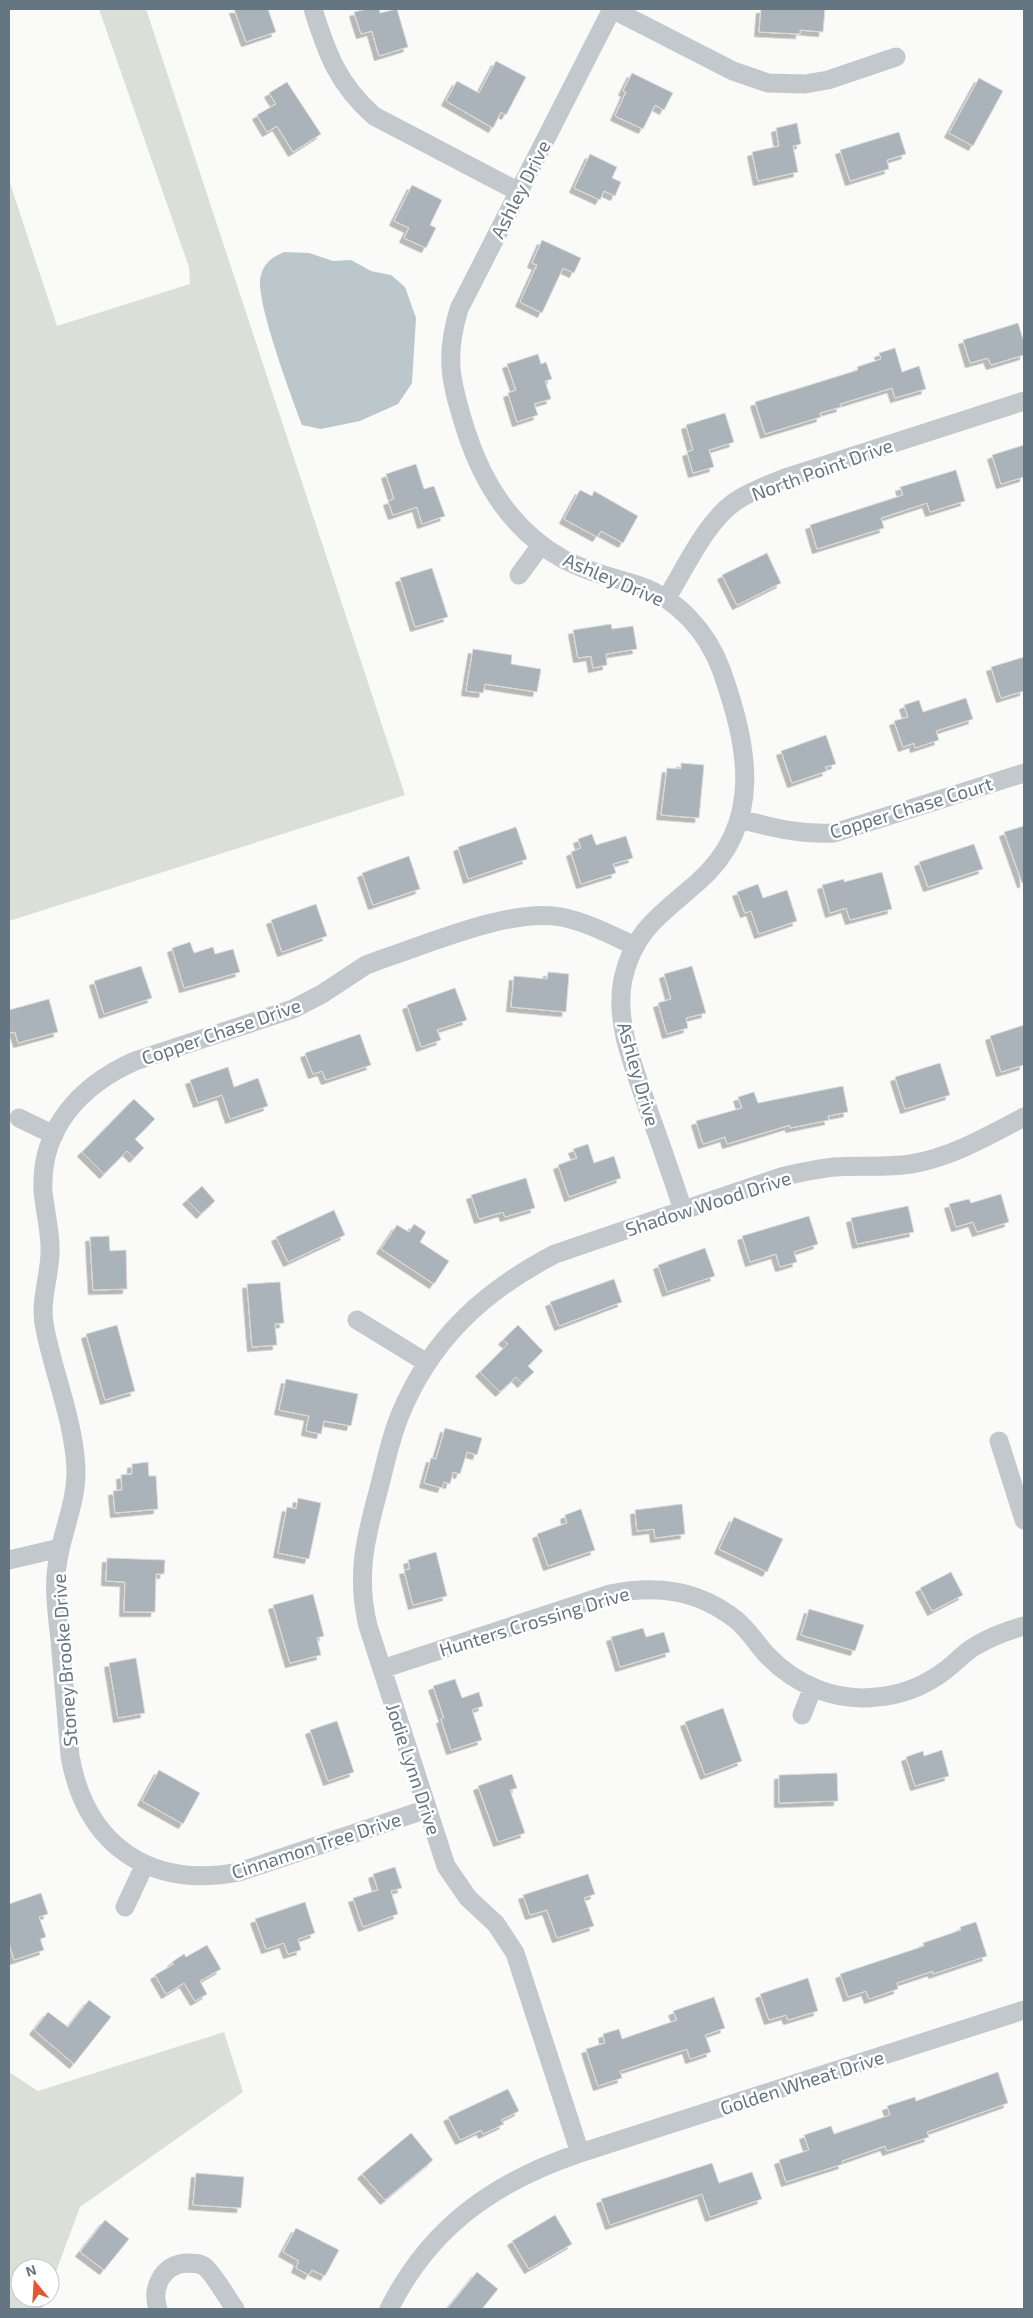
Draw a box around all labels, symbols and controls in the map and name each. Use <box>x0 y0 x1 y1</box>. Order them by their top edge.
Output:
street label: Ashley Drive <box>485 136 555 242</box>
street label: North Point Drive <box>748 433 896 505</box>
street label: Ashley Drive <box>560 547 668 611</box>
street label: Copper Chase Court <box>827 771 995 843</box>
street label: Copper Chase Drive <box>138 993 304 1069</box>
street label: Ashley Drive <box>613 1019 665 1129</box>
street label: Shadow Wood Drive <box>622 1165 794 1241</box>
street label: Stoney Brooke Drive <box>46 1573 82 1747</box>
street label: Hunters Crossing Drive <box>436 1581 632 1661</box>
street label: Jodie Lynn Drive <box>382 1700 446 1838</box>
street label: Cinnamon Tree Drive <box>228 1807 404 1883</box>
street label: Golden Wheat Drive <box>717 2045 887 2119</box>
north arrow <box>10 2258 60 2308</box>
text: N <box>23 2261 38 2280</box>

